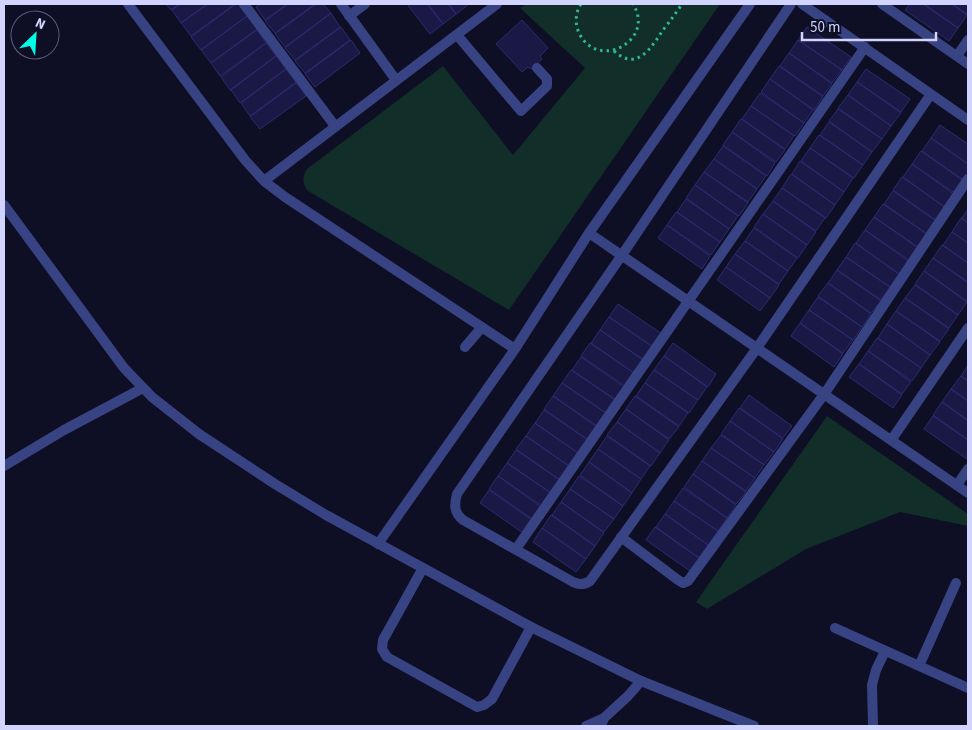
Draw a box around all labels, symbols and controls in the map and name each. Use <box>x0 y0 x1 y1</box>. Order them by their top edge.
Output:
north arrow <box>10 10 60 60</box>
scale bar <box>802 10 936 42</box>
text: N <box>32 13 49 35</box>
text: 50 m <box>810 17 840 38</box>

